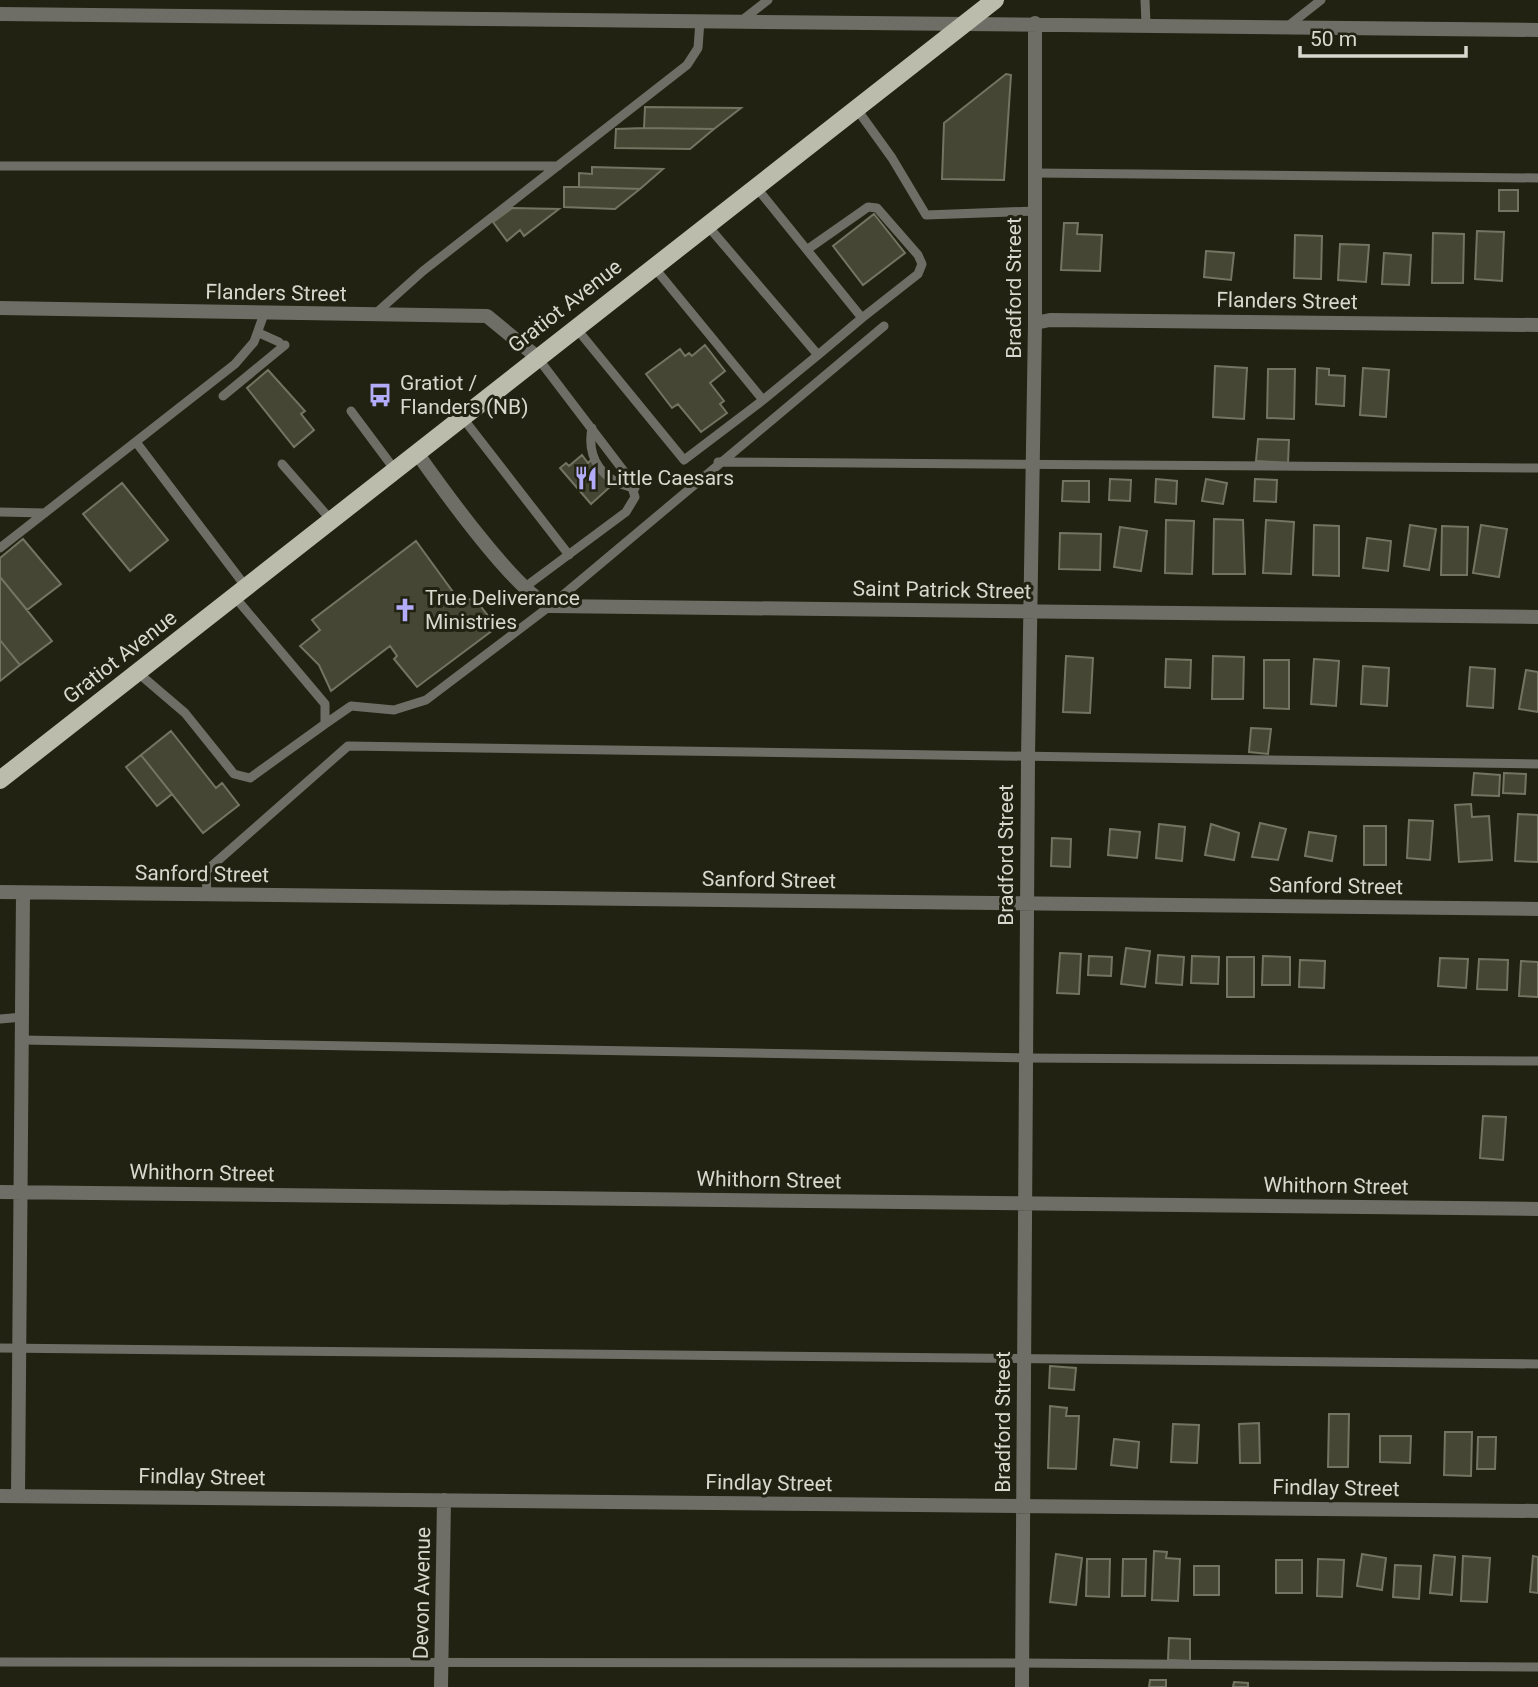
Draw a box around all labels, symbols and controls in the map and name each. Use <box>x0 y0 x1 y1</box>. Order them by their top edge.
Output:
scale bar <box>1300 14 1466 58</box>
text: 50 m <box>1310 27 1357 51</box>
street label: Bradford Street <box>1002 217 1026 359</box>
street label: Gratiot Avenue <box>504 254 626 358</box>
street label: Flanders Street <box>205 280 347 306</box>
street label: Flanders Street <box>1216 288 1358 314</box>
place label: Gratiot / Flanders (NB) <box>400 371 528 419</box>
bus stop icon: Gratiot / Flanders (NB) <box>366 381 394 409</box>
restaurant icon: Little Caesars <box>572 464 600 492</box>
place label: Little Caesars <box>606 466 734 490</box>
street label: Saint Patrick Street <box>853 576 1032 604</box>
place label: True Deliverance Ministries <box>425 586 580 634</box>
church icon: True Deliverance Ministries <box>391 596 419 624</box>
street label: Gratiot Avenue <box>59 605 181 709</box>
street label: Bradford Street <box>994 784 1018 926</box>
street label: Sanford Street <box>135 861 269 887</box>
street label: Sanford Street <box>702 867 836 893</box>
street label: Sanford Street <box>1269 873 1403 899</box>
street label: Whithorn Street <box>129 1160 275 1186</box>
street label: Whithorn Street <box>696 1167 842 1193</box>
street label: Whithorn Street <box>1263 1173 1409 1199</box>
street label: Bradford Street <box>991 1351 1015 1493</box>
street label: Findlay Street <box>138 1464 266 1490</box>
street label: Findlay Street <box>705 1470 833 1496</box>
street label: Findlay Street <box>1272 1475 1400 1501</box>
street label: Devon Avenue <box>409 1527 435 1659</box>

